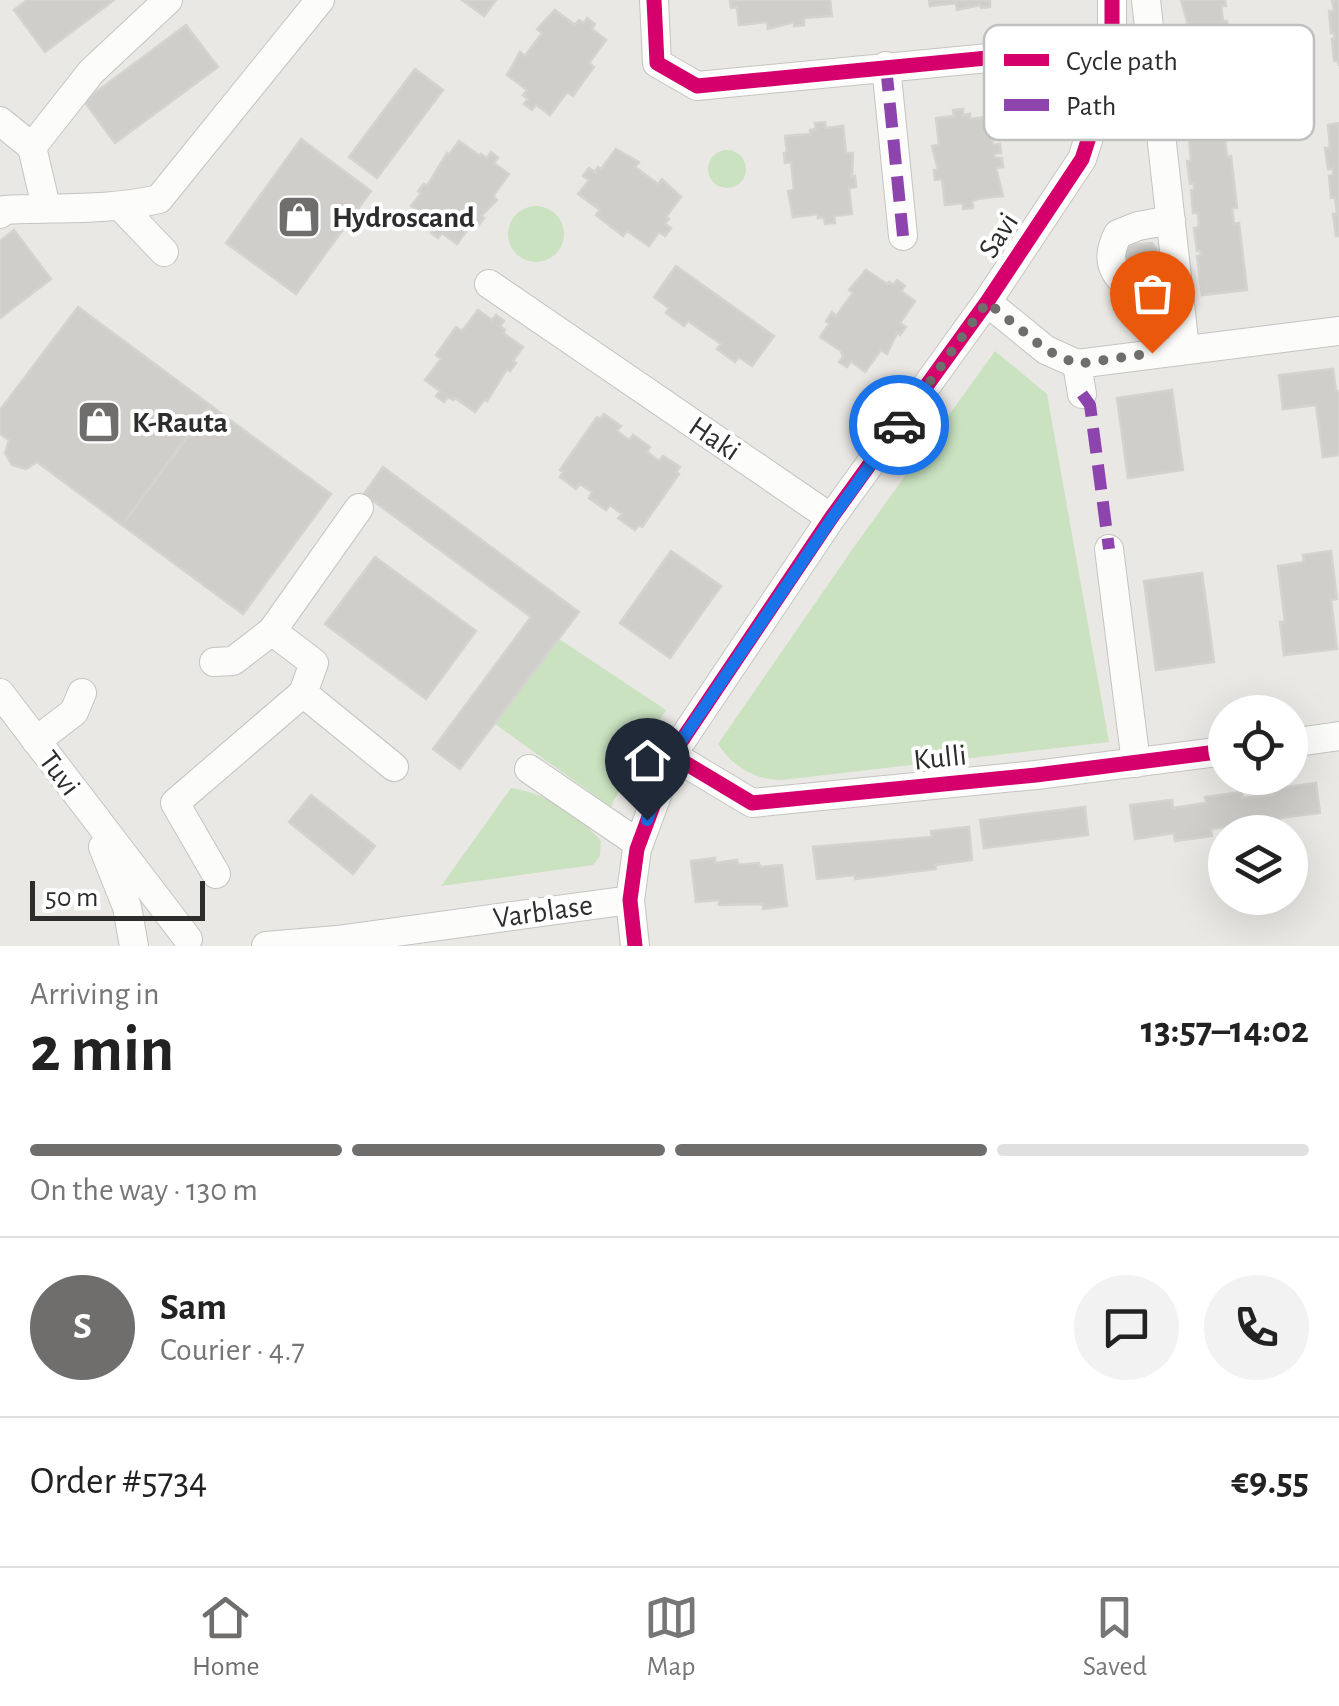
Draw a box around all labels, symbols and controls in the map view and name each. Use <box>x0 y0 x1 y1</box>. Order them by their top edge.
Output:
legend <box>984 25 1314 140</box>
text: Cycle path <box>1066 48 1178 76</box>
text: Path <box>1066 93 1116 121</box>
shop icon: Hydroscand <box>276 194 322 240</box>
place label: Hydroscand <box>332 203 475 233</box>
street label: Savi <box>973 208 1024 263</box>
pin <box>1110 251 1195 354</box>
icon: bag <box>1125 266 1180 321</box>
courier <box>849 375 949 475</box>
icon: car <box>872 398 927 453</box>
shop icon: K-Rauta <box>76 399 122 445</box>
place label: K-Rauta <box>132 408 228 438</box>
street label: Haki <box>683 411 746 467</box>
map controls <box>1208 695 1308 915</box>
button: locate <box>1208 695 1308 795</box>
pin <box>605 718 690 821</box>
icon: home <box>620 733 675 788</box>
street label: Kulli <box>912 740 968 776</box>
street label: Tuvi <box>33 746 85 802</box>
button: layers <box>1208 815 1308 915</box>
scale bar <box>30 876 205 920</box>
text: 50 m <box>45 884 99 912</box>
street label: Varblase <box>491 890 595 934</box>
text: Arriving in <box>30 978 159 1010</box>
text: 13:57–14:02 <box>1141 1012 1309 1050</box>
text: 2 min <box>30 1018 174 1083</box>
text: On the way · 130 m <box>30 1174 258 1206</box>
button: chat <box>1074 1275 1179 1380</box>
button: phone <box>1204 1275 1309 1380</box>
text: Sam <box>160 1289 227 1327</box>
text: S <box>73 1308 92 1346</box>
text: Courier · 4.7 <box>160 1334 305 1366</box>
text: Order #5734 <box>30 1463 207 1501</box>
text: €9.55 <box>1231 1463 1309 1501</box>
tab: Home <box>192 1590 259 1684</box>
tab: Map <box>644 1590 699 1684</box>
tab: Saved <box>1083 1590 1147 1684</box>

